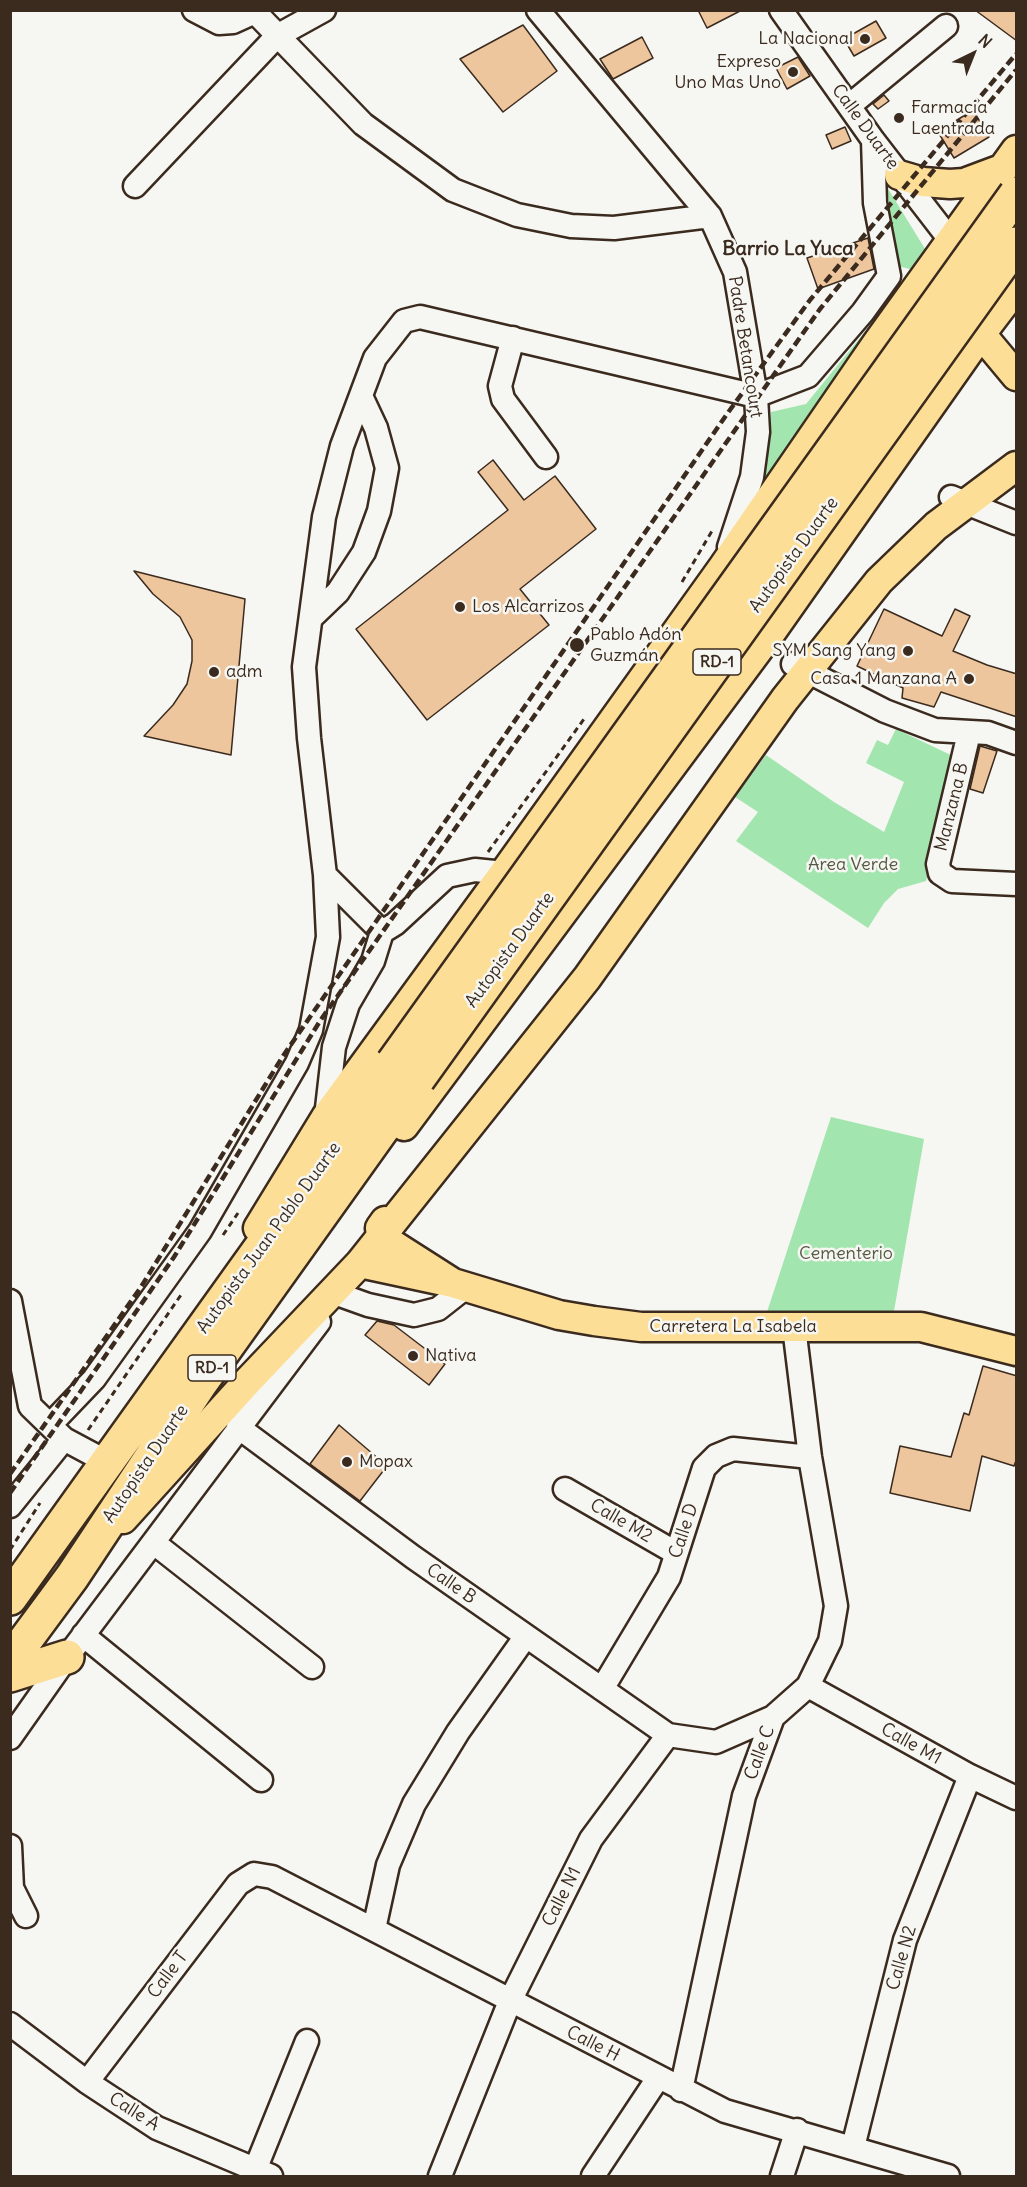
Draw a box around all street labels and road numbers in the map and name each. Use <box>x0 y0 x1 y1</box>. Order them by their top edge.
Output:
street label: Calle Duarte <box>827 80 903 174</box>
street label: Padre Betancourt <box>723 275 767 419</box>
street label: Autopista Duarte <box>745 493 843 617</box>
road number: RD-1 <box>693 649 741 675</box>
street label: Manzana B <box>931 760 973 854</box>
street label: Autopista Duarte <box>461 888 559 1012</box>
street label: Autopista Juan Pablo Duarte <box>192 1138 346 1338</box>
street label: Carretera La Isabela <box>649 1316 817 1338</box>
road number: RD-1 <box>188 1355 236 1381</box>
street label: Autopista Duarte <box>99 1401 193 1527</box>
street label: Calle M2 <box>586 1495 656 1547</box>
street label: Calle D <box>665 1501 703 1561</box>
street label: Calle B <box>422 1559 480 1609</box>
street label: Calle M1 <box>877 1719 945 1769</box>
street label: Calle C <box>740 1723 780 1783</box>
street label: Calle N1 <box>538 1864 586 1930</box>
street label: Calle N2 <box>882 1923 922 1993</box>
street label: Calle T <box>143 1947 193 2003</box>
street label: Calle H <box>563 2021 623 2067</box>
street label: Calle A <box>105 2088 163 2136</box>

